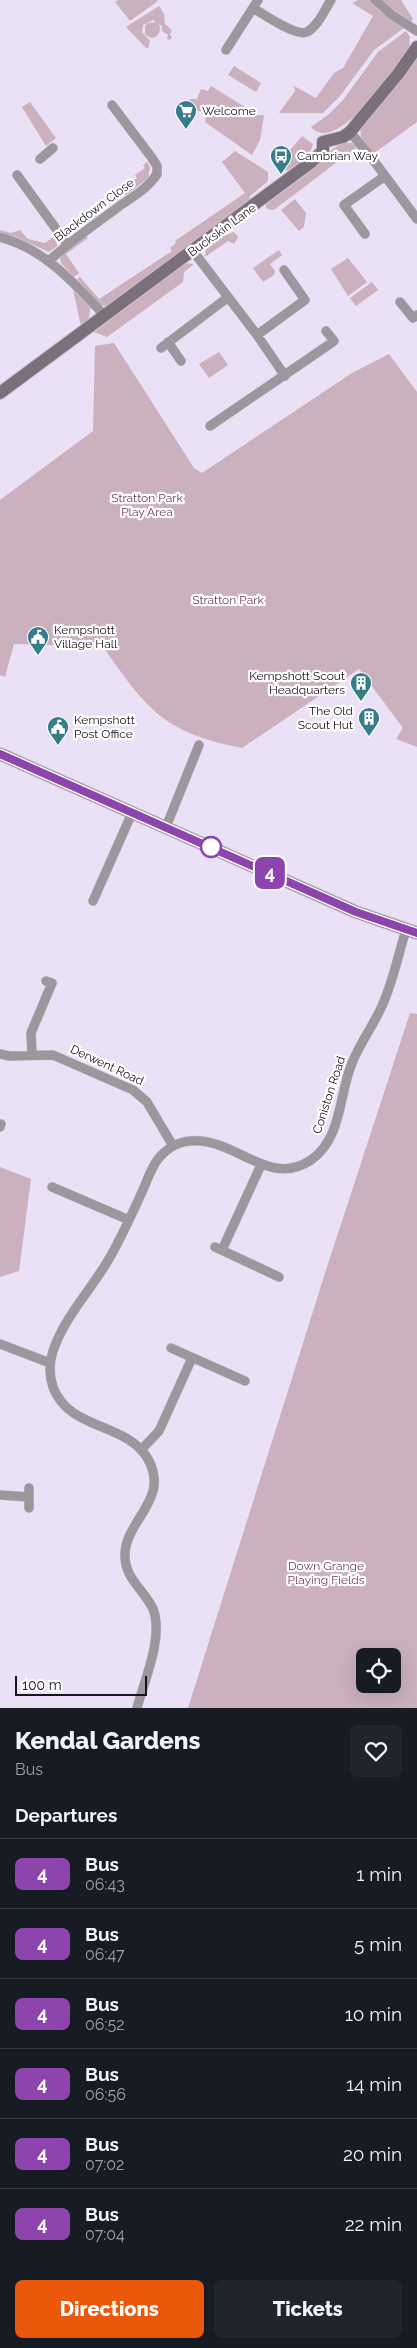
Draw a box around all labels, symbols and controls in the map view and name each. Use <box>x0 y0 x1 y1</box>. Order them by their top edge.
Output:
supermarket icon: Welcome <box>174 99 198 130</box>
place label: Welcome <box>202 104 256 118</box>
bus stop icon: Cambrian Way <box>269 144 293 175</box>
place label: Cambrian Way <box>297 149 378 163</box>
street label: Blackdown Close <box>51 175 137 245</box>
street label: Buckskin Lane <box>185 201 259 259</box>
park label: Stratton Park Play Area <box>111 491 183 519</box>
park label: Stratton Park <box>192 593 264 607</box>
place label: Kempshott Village Hall <box>54 623 118 651</box>
public building icon: Kempshott Village Hall <box>26 625 50 656</box>
place label: Kempshott Scout Headquarters <box>249 669 345 697</box>
building icon: Kempshott Scout Headquarters <box>349 671 373 702</box>
place label: The Old Scout Hut <box>298 704 353 732</box>
building icon: The Old Scout Hut <box>357 706 381 737</box>
place label: Kempshott Post Office <box>74 713 135 741</box>
public building icon: Kempshott Post Office <box>46 715 70 746</box>
unlabelled marker <box>200 836 222 858</box>
line badge: 4 <box>254 857 286 889</box>
text: 4 <box>265 862 275 883</box>
street label: Derwent Road <box>68 1042 146 1088</box>
street label: Coniston Road <box>310 1054 348 1136</box>
park label: Down Grange Playing Fields <box>288 1559 365 1587</box>
map controls <box>356 1648 401 1693</box>
button: locate <box>356 1648 401 1693</box>
scale bar <box>15 1673 148 1696</box>
text: 100 m <box>22 1677 62 1693</box>
button: heart <box>350 1725 402 1777</box>
text: Kendal Gardens <box>15 1726 200 1755</box>
text: Bus <box>15 1760 43 1779</box>
text: Departures <box>15 1804 117 1826</box>
text: Bus <box>85 1853 119 1875</box>
text: 4 <box>37 1863 48 1884</box>
text: 1 min <box>356 1863 402 1885</box>
text: 06:43 <box>85 1875 125 1894</box>
text: Bus <box>85 1923 119 1945</box>
text: 4 <box>37 1933 48 1954</box>
text: 5 min <box>354 1933 402 1955</box>
text: 06:47 <box>85 1945 125 1964</box>
text: Bus <box>85 1993 119 2015</box>
text: 4 <box>37 2003 48 2024</box>
text: 10 min <box>345 2003 402 2025</box>
text: 06:52 <box>85 2015 125 2034</box>
text: Bus <box>85 2063 119 2085</box>
text: 4 <box>37 2073 48 2094</box>
text: 14 min <box>346 2073 402 2095</box>
text: 06:56 <box>85 2085 126 2104</box>
text: Bus <box>85 2133 119 2155</box>
text: 4 <box>37 2143 48 2164</box>
text: 20 min <box>343 2143 402 2165</box>
text: 07:02 <box>85 2155 124 2174</box>
text: Bus <box>85 2203 119 2225</box>
text: 4 <box>37 2213 48 2234</box>
text: 22 min <box>345 2213 402 2235</box>
text: 07:04 <box>85 2225 125 2244</box>
button: Directions <box>15 2280 204 2338</box>
button: Tickets <box>214 2280 402 2338</box>

